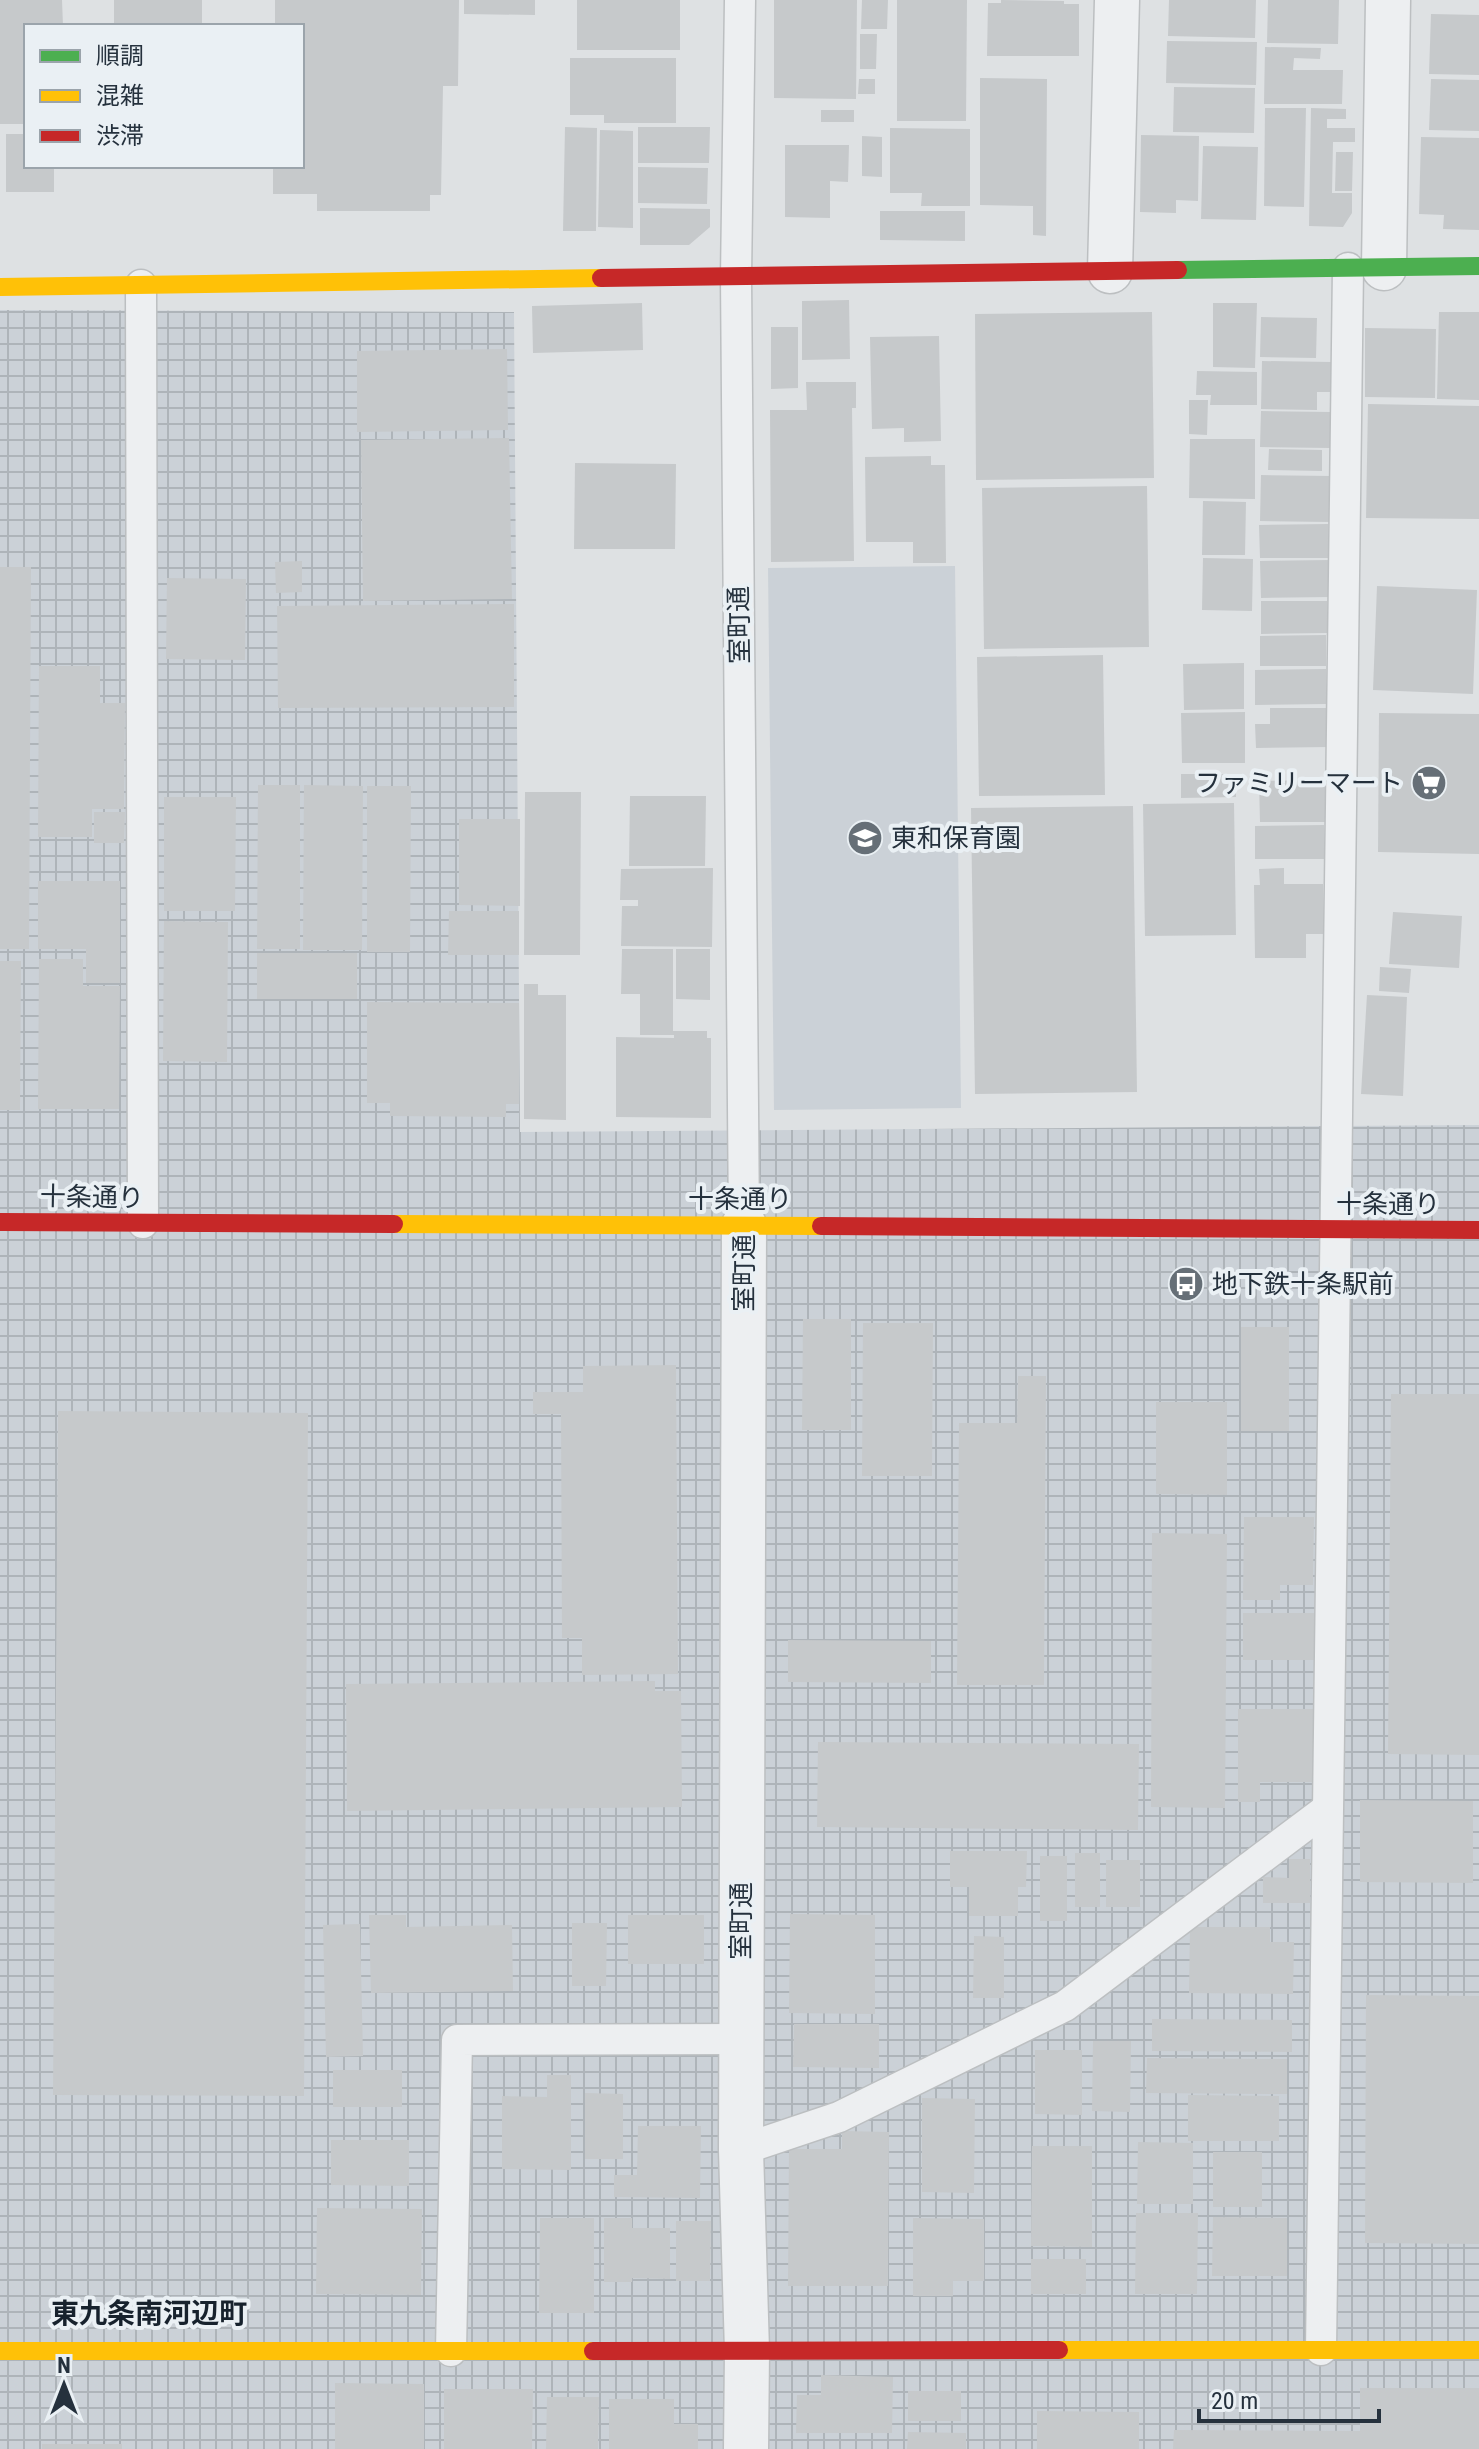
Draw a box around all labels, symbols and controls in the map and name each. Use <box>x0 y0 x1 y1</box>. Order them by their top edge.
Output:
legend <box>24 24 304 168</box>
text: 順調 <box>96 42 144 70</box>
text: 混雑 <box>96 82 144 110</box>
text: 渋滞 <box>96 122 144 150</box>
street label: 室町通 <box>723 586 755 664</box>
supermarket icon: ファミリーマート <box>1410 764 1448 802</box>
place label: ファミリーマート <box>1195 768 1403 798</box>
school or university icon: 東和保育園 <box>846 819 884 857</box>
place label: 東和保育園 <box>891 823 1021 853</box>
street label: 十条通り <box>40 1181 144 1213</box>
street label: 十条通り <box>688 1184 792 1214</box>
street label: 十条通り <box>1336 1189 1440 1219</box>
street label: 室町通 <box>729 1234 759 1312</box>
bus stop icon: 地下鉄十条駅前 <box>1167 1265 1205 1303</box>
place label: 地下鉄十条駅前 <box>1212 1269 1394 1299</box>
street label: 室町通 <box>726 1882 756 1960</box>
district label: 東九条南河辺町 <box>51 2297 247 2330</box>
north arrow <box>24 2345 104 2425</box>
text: N <box>57 2353 71 2378</box>
scale bar <box>1199 2373 1379 2423</box>
text: 20 m <box>1211 2387 1258 2415</box>

